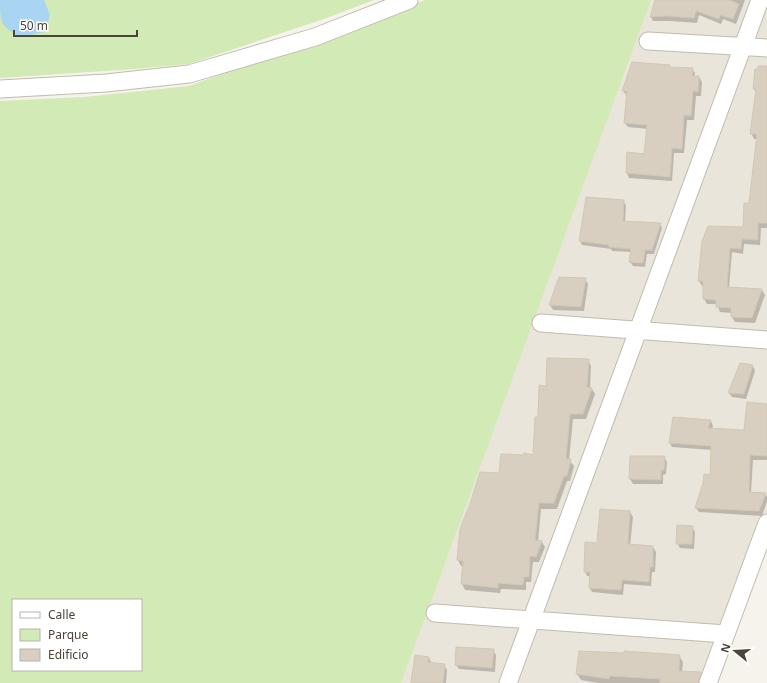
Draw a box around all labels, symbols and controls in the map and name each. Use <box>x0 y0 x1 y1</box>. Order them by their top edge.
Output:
scale bar <box>14 12 137 38</box>
text: 50 m <box>20 17 48 34</box>
legend <box>12 599 142 671</box>
text: Calle <box>48 606 76 623</box>
text: Parque <box>48 626 89 643</box>
north arrow <box>715 631 755 671</box>
text: N <box>716 641 734 654</box>
text: Edificio <box>48 646 89 663</box>

